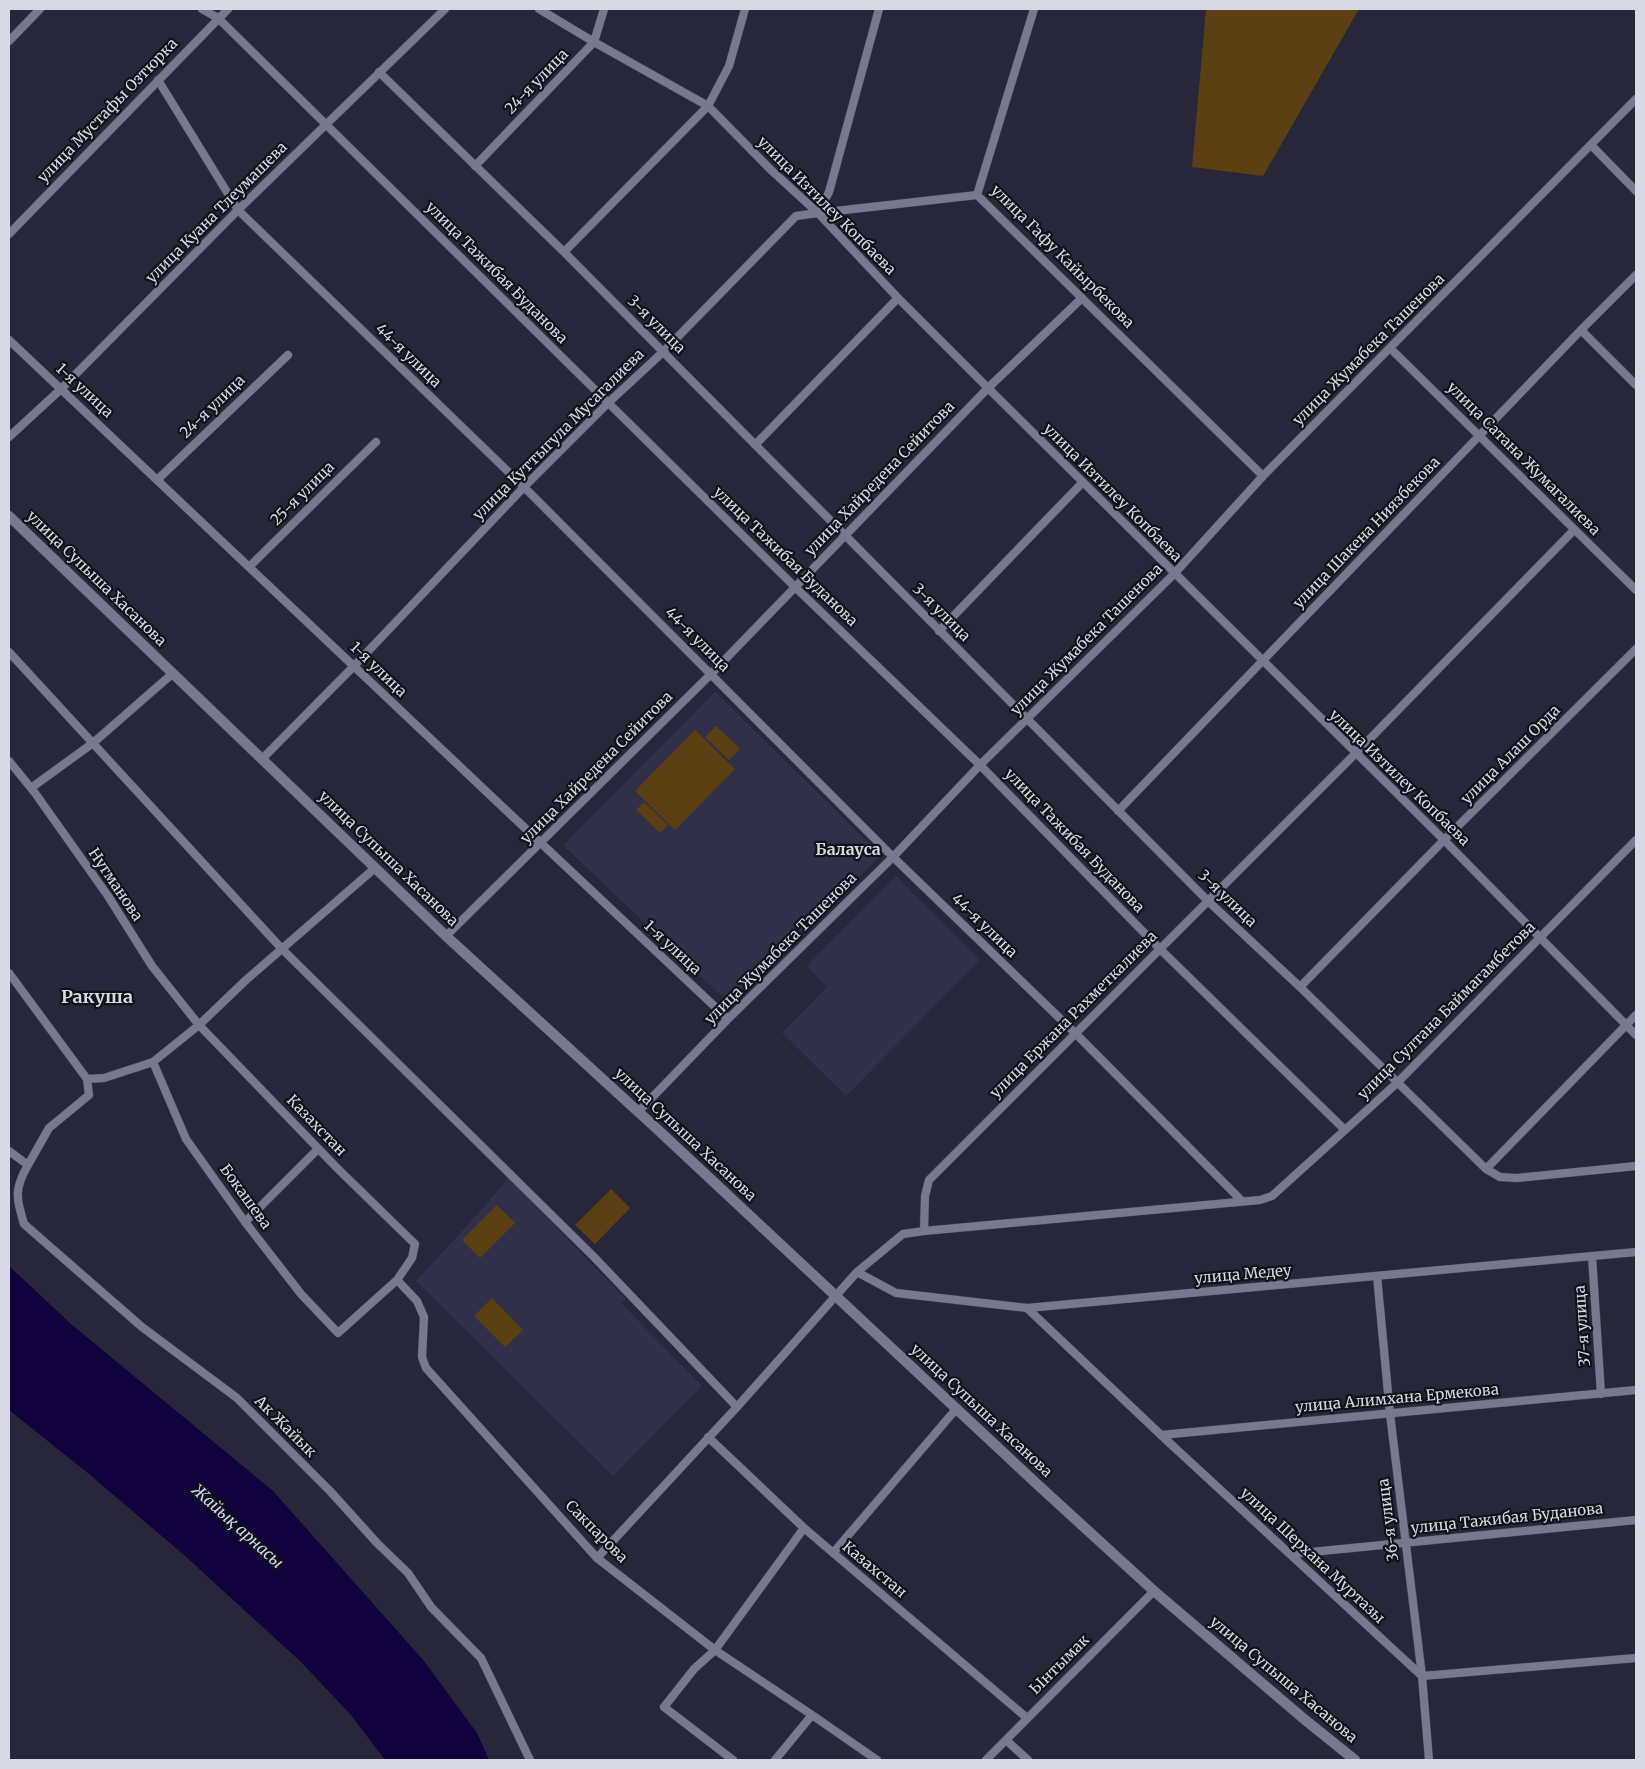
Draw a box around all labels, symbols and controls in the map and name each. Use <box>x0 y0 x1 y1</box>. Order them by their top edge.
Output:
street label: улица Мустафы Озтюрка <box>34 35 182 187</box>
street label: 24-я улица <box>502 46 572 118</box>
street label: улица Изтилеу Копбаева <box>753 133 899 279</box>
street label: улица Куана Тлеумашева <box>143 139 291 287</box>
street label: улица Гафу Кайырбекова <box>987 182 1137 332</box>
street label: улица Тажибая Буданова <box>421 198 571 348</box>
street label: улица Жумабека Ташенова <box>1289 270 1449 430</box>
street label: 3-я улица <box>623 292 689 358</box>
street label: 44-я улица <box>372 320 444 392</box>
street label: улица Куттыгула Мусагалиева <box>470 346 648 524</box>
street label: 1-я улица <box>52 360 116 422</box>
street label: 24-я улица <box>177 372 249 442</box>
street label: улица Сатана Жумагалиева <box>1443 379 1603 539</box>
street label: улица Хайредена Сейитова <box>801 398 959 560</box>
street label: улица Изтилеу Копбаева <box>1039 420 1185 566</box>
street label: улица Шакена Ниязбекова <box>1290 453 1444 613</box>
street label: 25-я улица <box>267 458 339 530</box>
street label: улица Тажибая Буданова <box>709 483 861 631</box>
street label: улица Супыша Хасанова <box>23 508 169 650</box>
street label: улица Жумабека Ташенова <box>1007 560 1167 720</box>
street label: 3-я улица <box>908 580 974 646</box>
street label: 44-я улица <box>661 604 733 676</box>
street label: 1-я улица <box>346 639 410 701</box>
street label: улица Хайредена Сейитова <box>517 688 677 848</box>
street label: улица Алаш Орда <box>1458 702 1564 808</box>
street label: улица Изтилеу Копбаева <box>1325 706 1473 850</box>
street label: улица Тажибая Буданова <box>1000 765 1148 917</box>
street label: улица Супыша Хасанова <box>315 788 461 930</box>
district label: Балауса <box>815 840 881 860</box>
street label: Нугманова <box>84 845 146 925</box>
street label: 3-я улица <box>1194 867 1260 931</box>
street label: улица Жумабека Ташенова <box>701 869 861 1029</box>
street label: 44-я улица <box>948 890 1020 962</box>
street label: 1-я улица <box>640 917 704 979</box>
street label: улица Султана Баймагамбетова <box>1354 918 1540 1104</box>
street label: улица Ержана Рахметкалиева <box>987 928 1161 1102</box>
district label: Ракуша <box>61 987 133 1009</box>
street label: улица Супыша Хасанова <box>610 1065 760 1205</box>
street label: Казахстан <box>282 1092 350 1160</box>
street label: Бокашева <box>215 1161 275 1233</box>
street label: улица Медеу <box>1194 1262 1292 1288</box>
street label: 37-я улица <box>1571 1285 1595 1367</box>
street label: улица Супыша Хасанова <box>906 1341 1056 1481</box>
street label: улица Алимхана Ермекова <box>1294 1381 1500 1417</box>
street label: Ак Жайык <box>250 1392 320 1462</box>
street label: 36-я улица <box>1375 1478 1403 1562</box>
water label: Жайық арнасы <box>187 1481 287 1573</box>
street label: улица Шерхана Муртазы <box>1236 1484 1388 1628</box>
street label: Сакпарова <box>561 1497 631 1567</box>
street label: улица Тажибая Буданова <box>1410 1500 1604 1538</box>
street label: Казахстан <box>838 1538 910 1602</box>
street label: улица Супыша Хасанова <box>1206 1613 1360 1747</box>
street label: Ынтымак <box>1026 1631 1094 1699</box>

